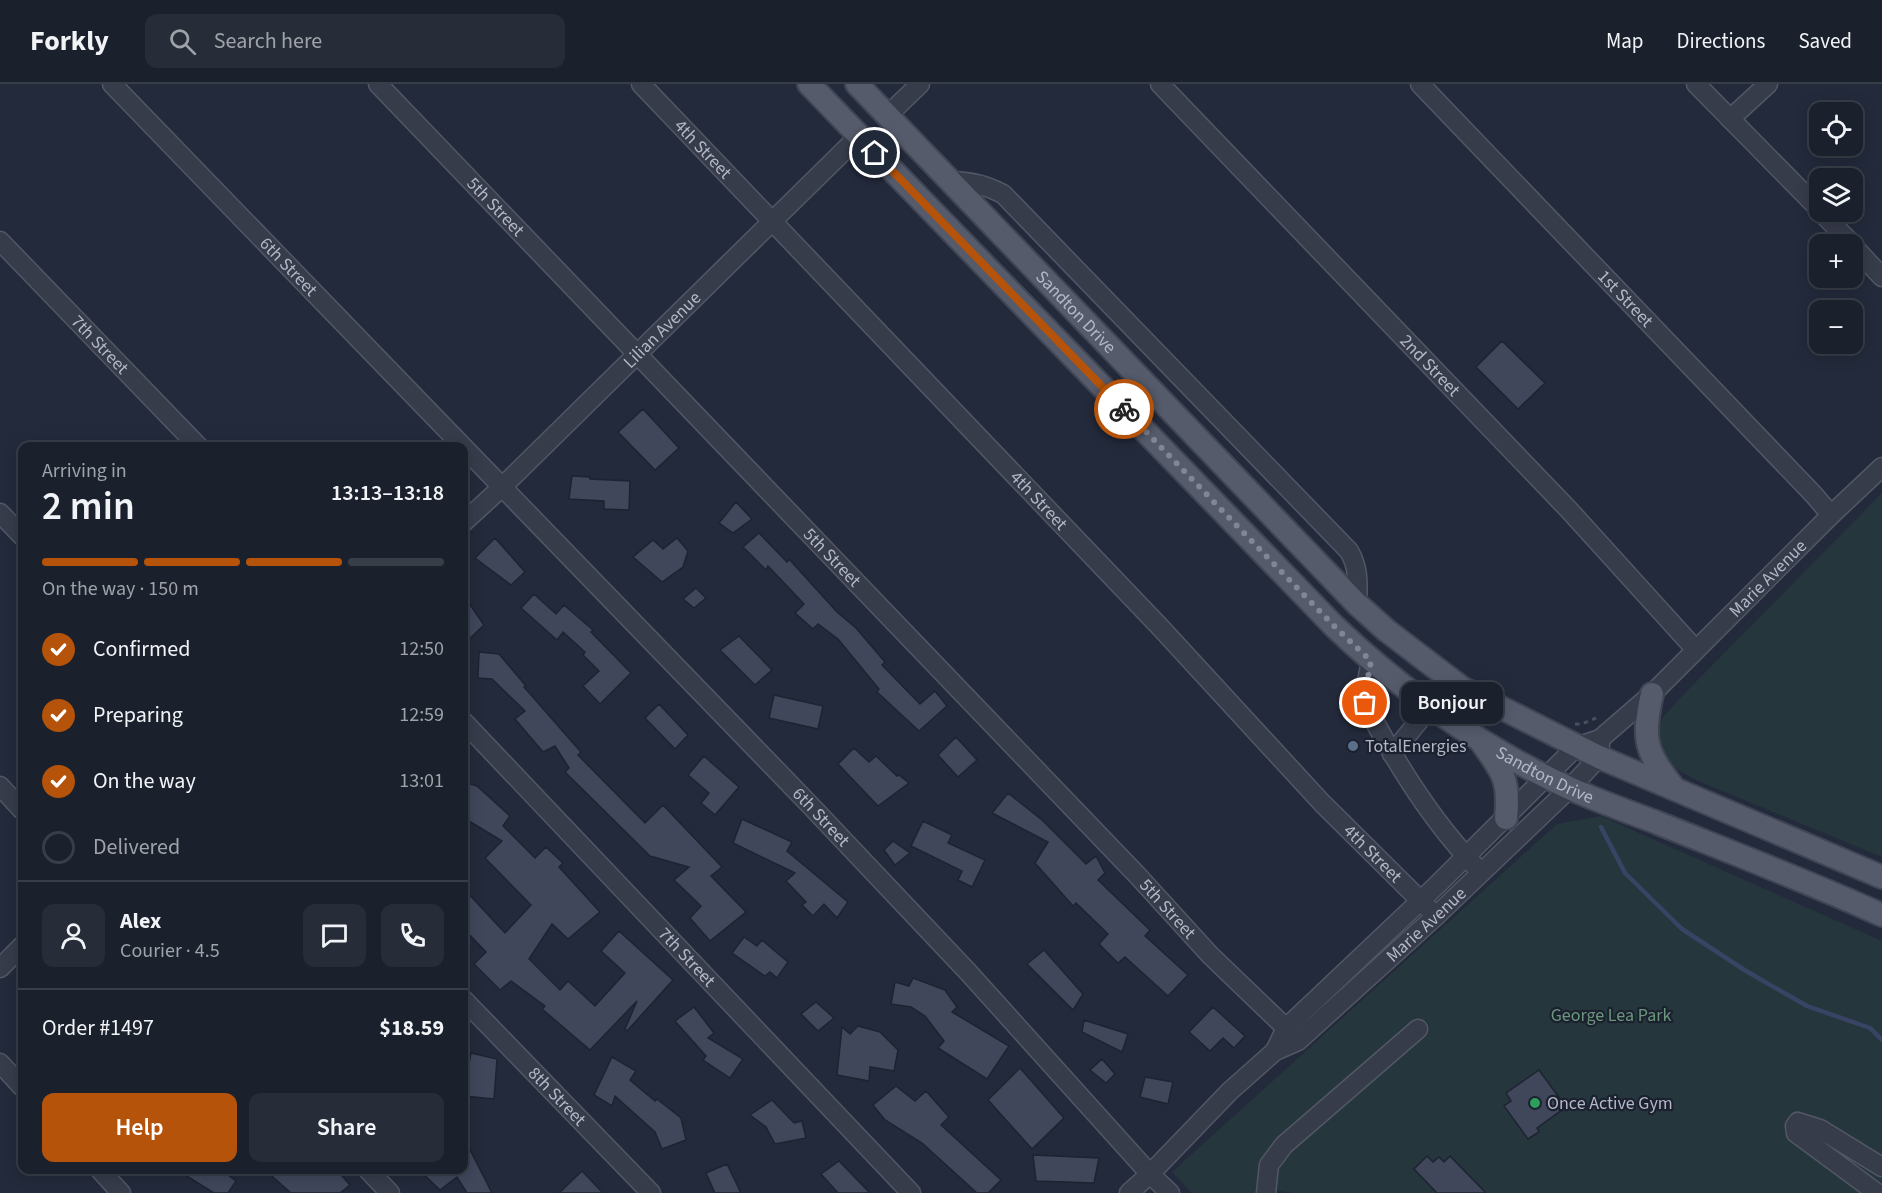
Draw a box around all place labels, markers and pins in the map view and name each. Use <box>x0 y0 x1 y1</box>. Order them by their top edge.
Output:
pin <box>849 127 900 178</box>
pin <box>1339 677 1390 728</box>
callout: Bonjour <box>1401 682 1503 724</box>
place label: TotalEnergies <box>1365 734 1467 759</box>
marker: TotalEnergies <box>1346 739 1360 753</box>
place label: Once Active Gym <box>1547 1091 1673 1116</box>
marker: Once Active Gym <box>1528 1096 1542 1110</box>

